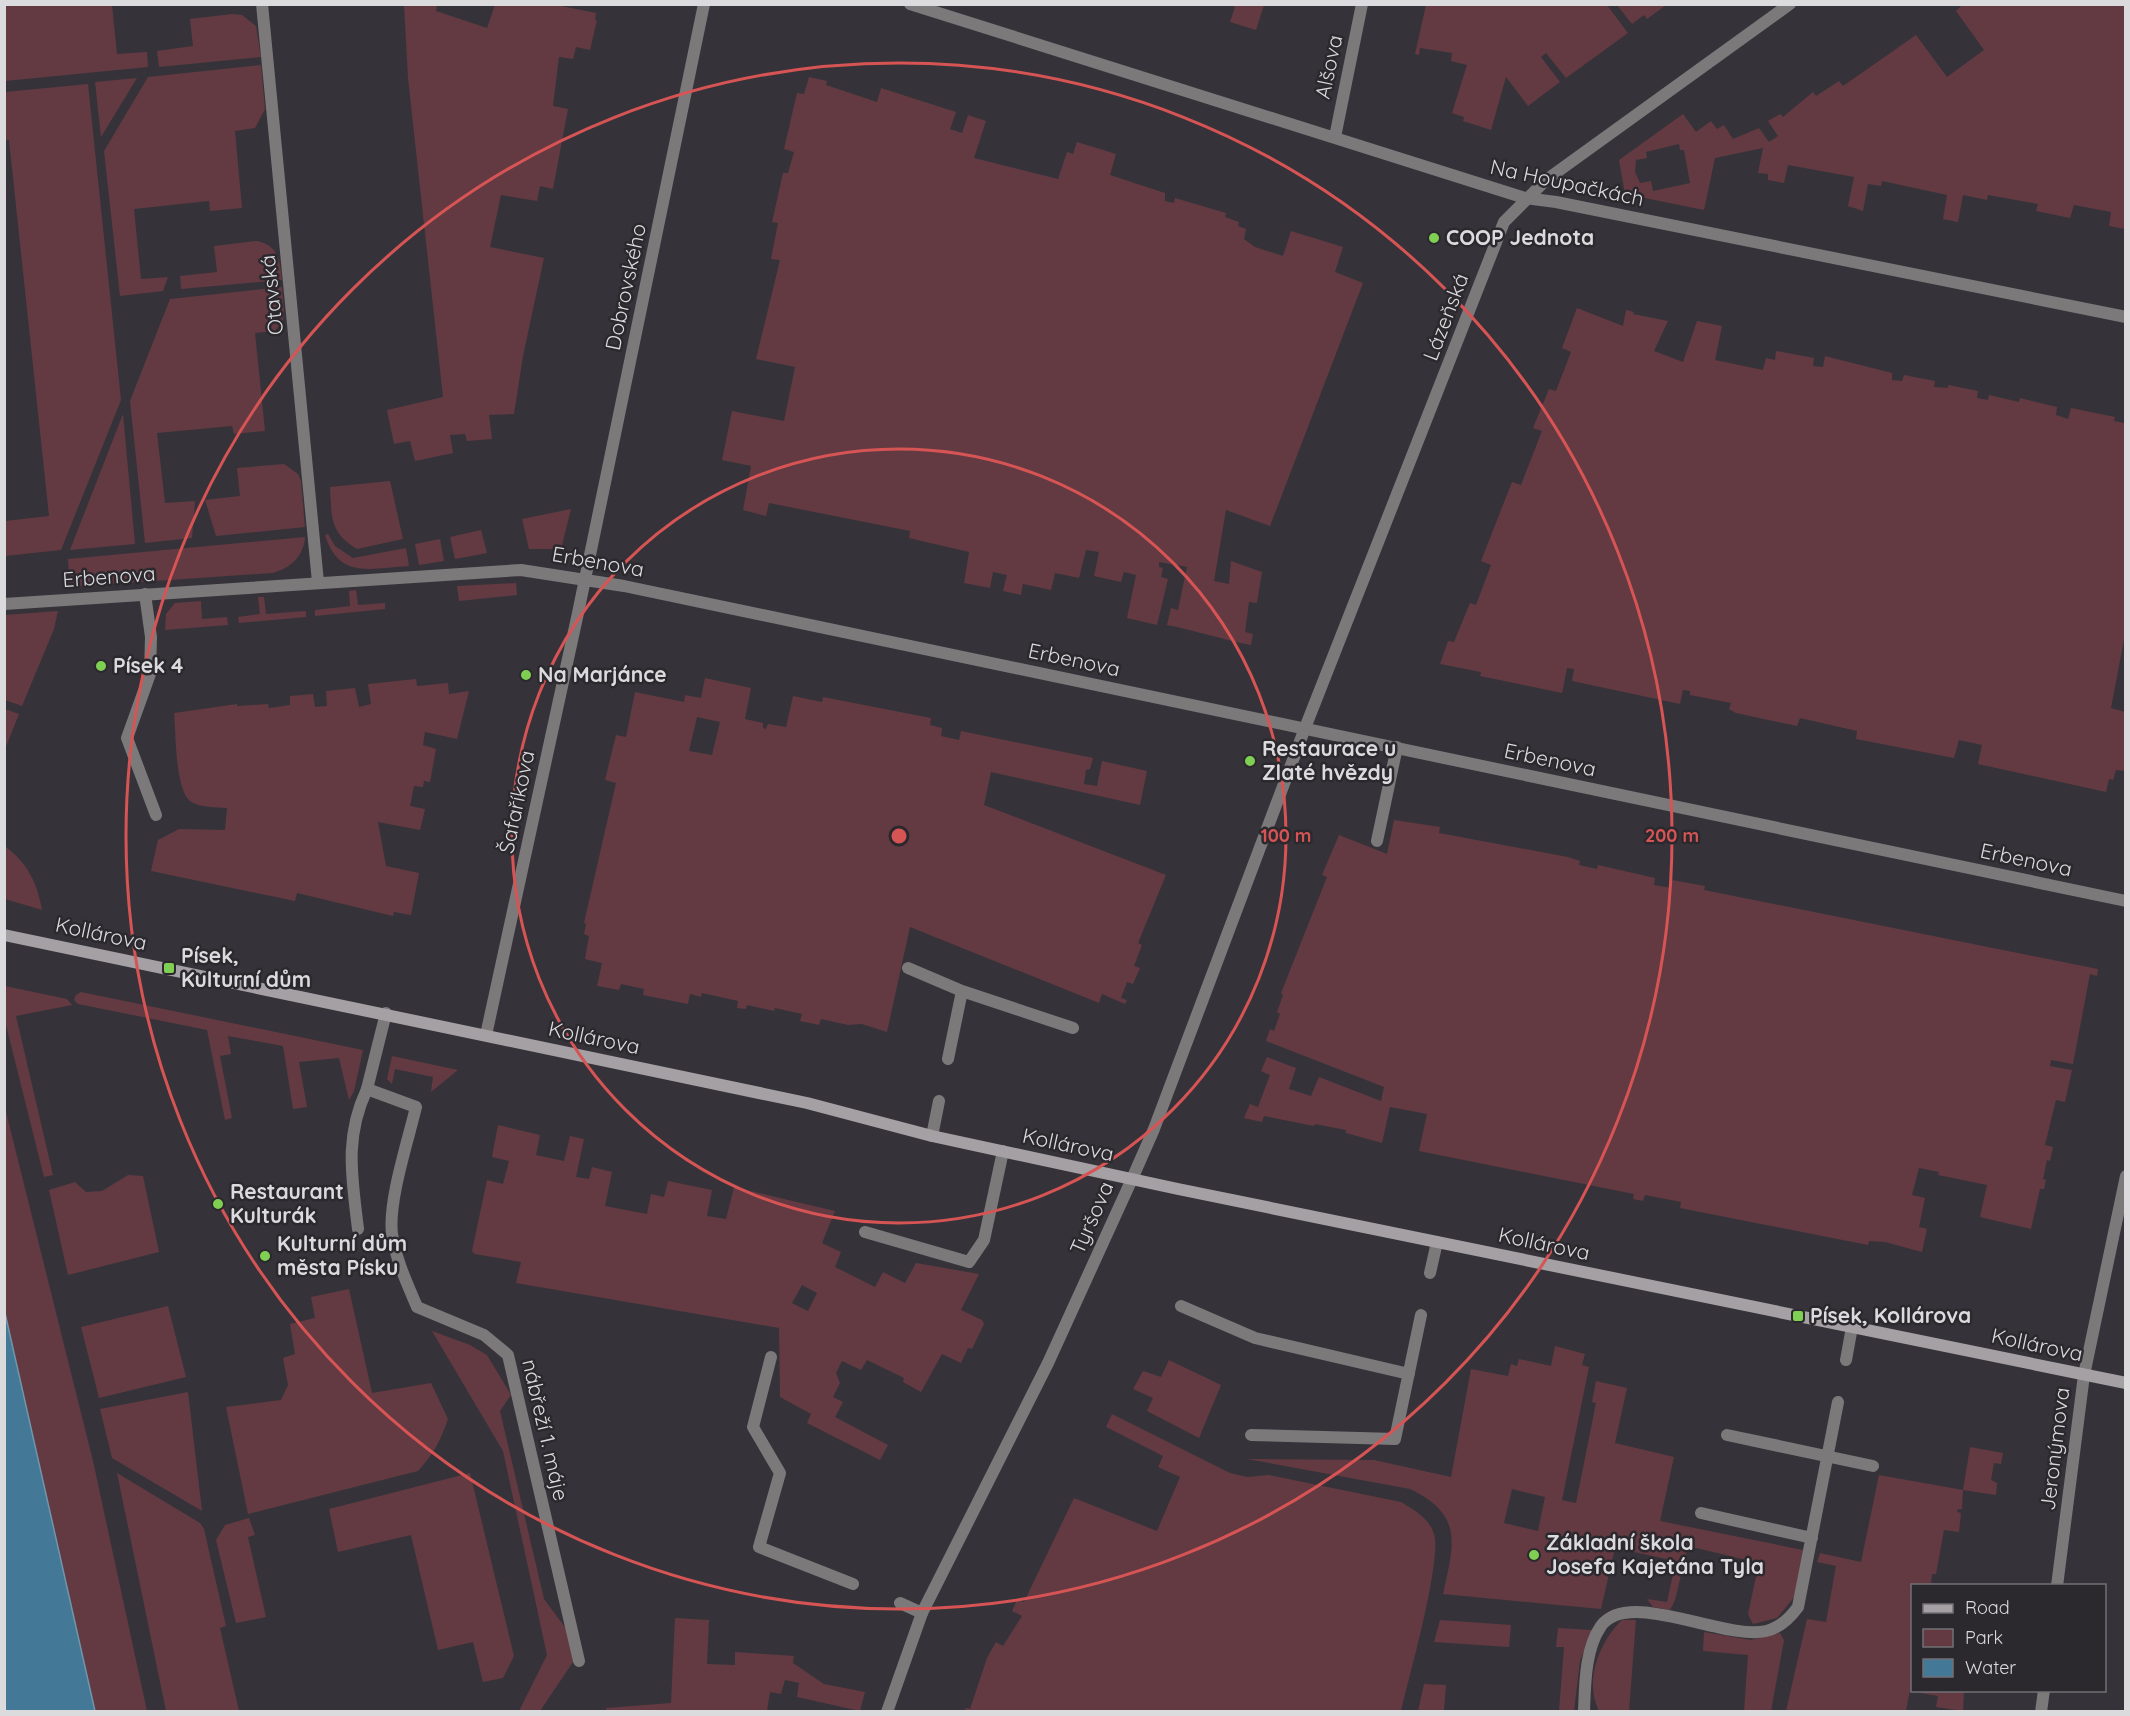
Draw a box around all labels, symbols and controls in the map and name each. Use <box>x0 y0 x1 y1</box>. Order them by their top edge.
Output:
street label: Alšova <box>1309 32 1347 101</box>
street label: Na Houpačkách <box>1488 153 1646 211</box>
street label: Dobrovského <box>599 221 651 353</box>
place label: COOP Jednota <box>1446 224 1594 250</box>
marker: COOP Jednota <box>1427 231 1441 245</box>
street label: Otavská <box>254 254 288 336</box>
street label: Lázeňská <box>1417 269 1474 364</box>
street label: Erbenova <box>550 540 646 582</box>
street label: Erbenova <box>62 560 156 592</box>
street label: Erbenova <box>1026 637 1122 681</box>
place label: Písek 4 <box>113 652 183 678</box>
marker: Písek 4 <box>94 659 108 673</box>
place label: Na Marjánce <box>538 661 667 687</box>
marker: Na Marjánce <box>519 668 533 682</box>
place label: Restaurace u Zlaté hvězdy <box>1262 735 1396 785</box>
street label: Erbenova <box>1502 737 1598 781</box>
street label: Šafaříkova <box>492 748 540 856</box>
marker: Restaurace u Zlaté hvězdy <box>1243 754 1257 768</box>
text: 100 m <box>1261 824 1311 847</box>
text: 200 m <box>1645 824 1699 847</box>
centre of rings <box>889 826 909 846</box>
street label: Erbenova <box>1978 837 2074 881</box>
street label: Kollárova <box>53 911 149 955</box>
place label: Písek, Kulturní dům <box>181 942 311 992</box>
marker: Písek, Kulturní dům <box>162 961 176 975</box>
street label: Kollárova <box>546 1015 642 1059</box>
street label: Kollárova <box>1020 1122 1116 1166</box>
street label: Tyršova <box>1064 1177 1119 1258</box>
place label: Restaurant Kulturák <box>230 1178 344 1228</box>
marker: Restaurant Kulturák <box>211 1197 225 1211</box>
street label: Kollárova <box>1496 1221 1592 1265</box>
place label: Kulturní dům města Písku <box>277 1230 407 1280</box>
marker: Kulturní dům města Písku <box>258 1249 272 1263</box>
place label: Písek, Kollárova <box>1810 1302 1971 1328</box>
marker: Písek, Kollárova <box>1791 1309 1805 1323</box>
street label: Kollárova <box>1989 1322 2085 1366</box>
street label: nábřeží 1. máje <box>517 1356 575 1503</box>
street label: Jeronýmova <box>2034 1386 2074 1512</box>
place label: Základní škola Josefa Kajetána Tyla <box>1546 1529 1764 1579</box>
marker: Základní škola Josefa Kajetána Tyla <box>1527 1548 1541 1562</box>
legend <box>1911 1584 2106 1692</box>
text: Road <box>1965 1596 2010 1619</box>
text: Park <box>1965 1626 2003 1649</box>
text: Water <box>1965 1656 2016 1679</box>

